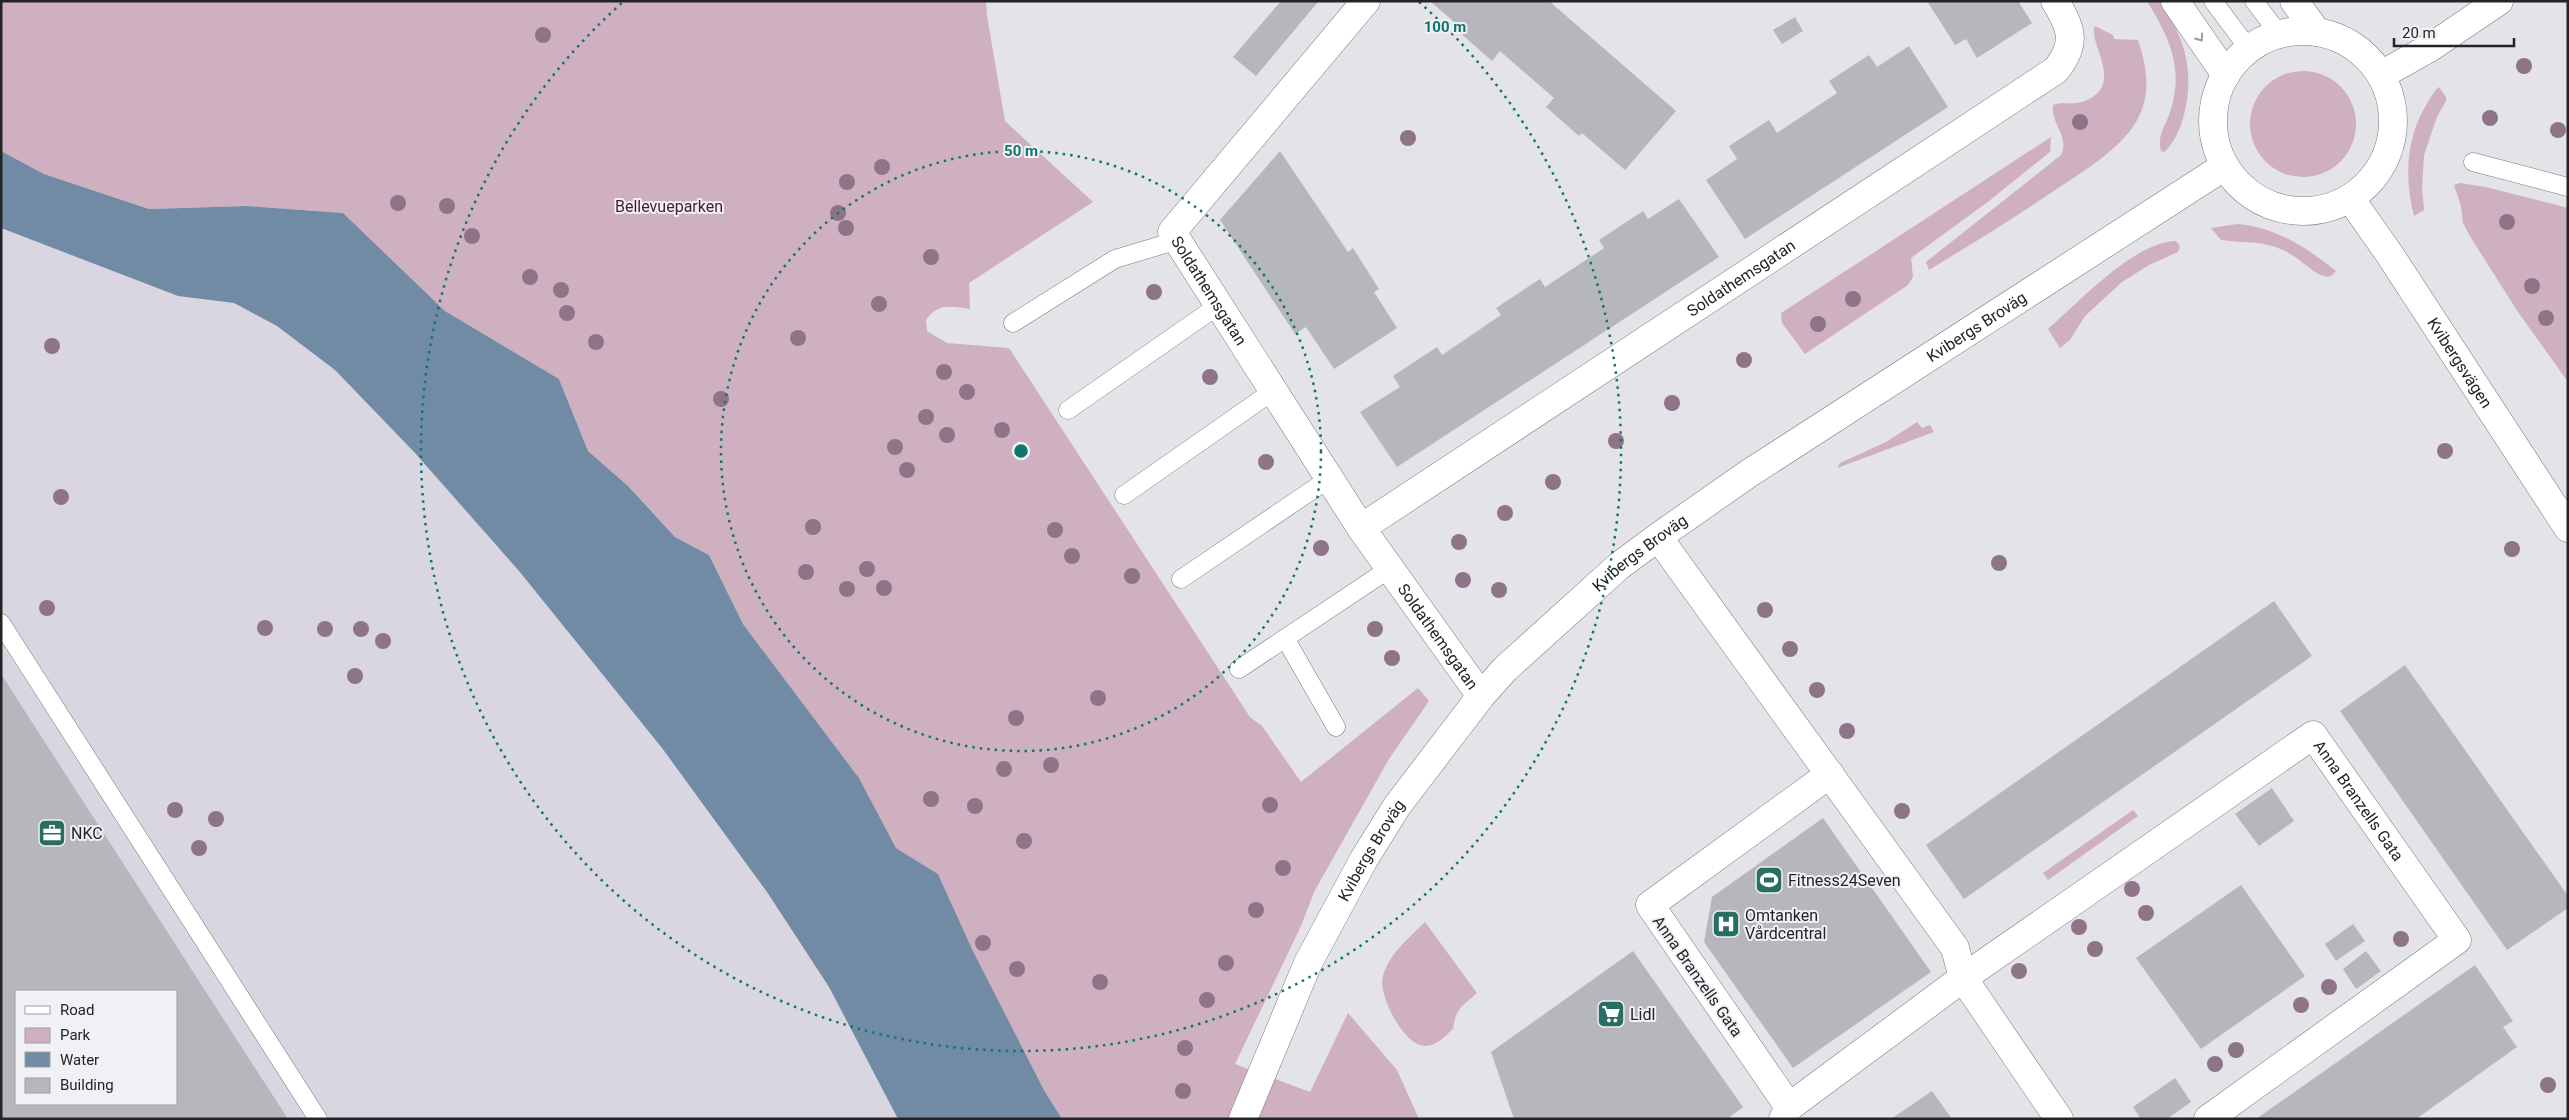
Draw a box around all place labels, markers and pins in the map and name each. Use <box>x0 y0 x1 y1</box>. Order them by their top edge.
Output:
centre of rings <box>1012 442 1030 460</box>
office icon: NKC <box>37 818 67 848</box>
place label: NKC <box>71 824 103 843</box>
sports icon: Fitness24Seven <box>1754 865 1784 895</box>
place label: Fitness24Seven <box>1788 871 1901 890</box>
place label: Omtanken Vårdcentral <box>1745 906 1826 943</box>
hospital icon: Omtanken Vårdcentral <box>1711 909 1741 939</box>
supermarket icon: Lidl <box>1596 999 1626 1029</box>
place label: Lidl <box>1630 1005 1655 1024</box>

